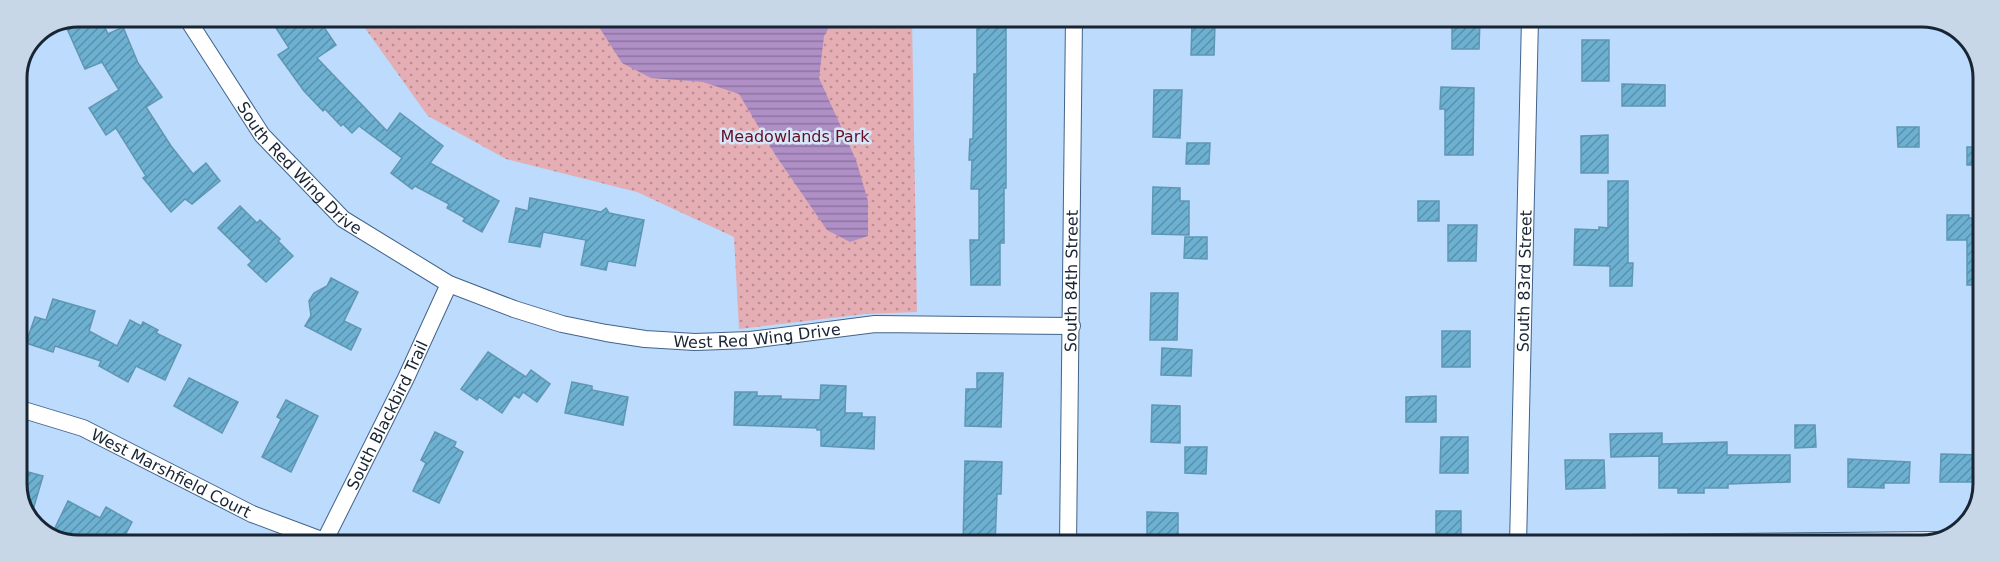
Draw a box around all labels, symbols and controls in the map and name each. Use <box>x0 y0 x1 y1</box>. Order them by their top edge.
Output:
street label: South Red Wing Drive <box>233 98 365 238</box>
park label: Meadowlands Park <box>720 127 870 146</box>
street label: South 84th Street <box>1061 210 1081 352</box>
street label: South 83rd Street <box>1513 210 1535 352</box>
street label: West Red Wing Drive <box>673 319 842 352</box>
street label: South Blackbird Trail <box>342 337 431 493</box>
street label: West Marshfield Court <box>88 424 254 521</box>

